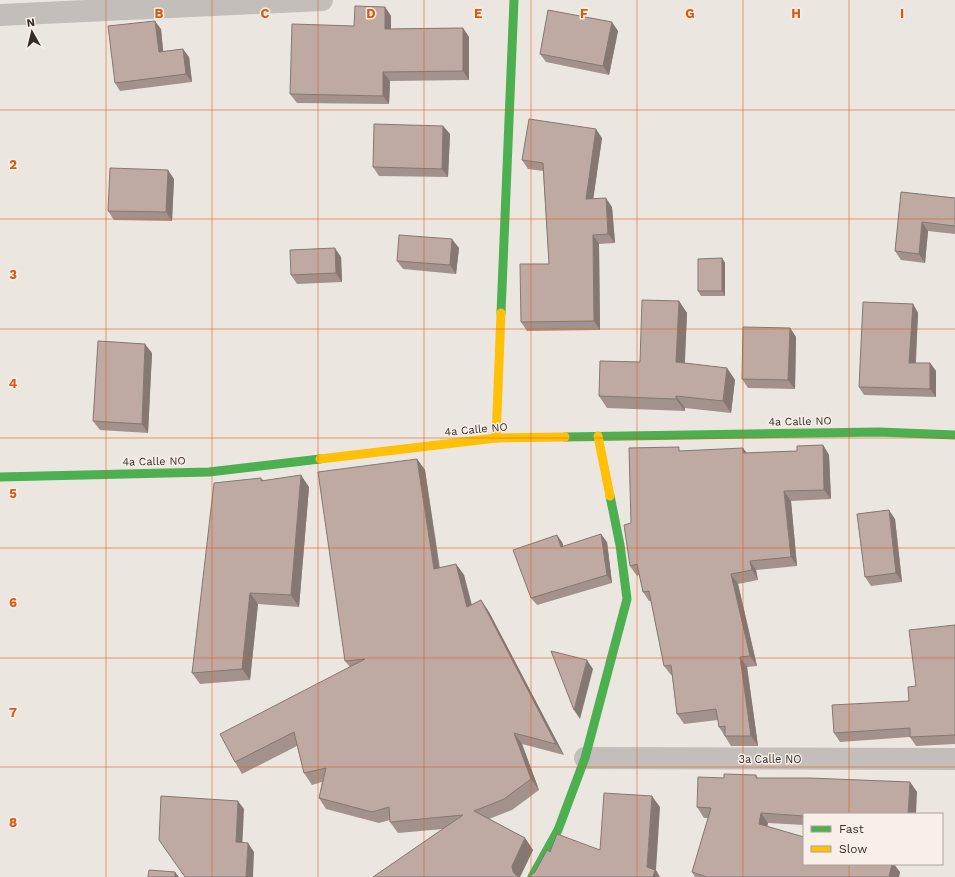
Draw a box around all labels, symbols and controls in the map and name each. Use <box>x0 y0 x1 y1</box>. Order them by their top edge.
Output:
text: B <box>155 6 164 21</box>
text: C <box>261 6 270 21</box>
text: D <box>366 6 376 21</box>
text: E <box>474 6 482 21</box>
text: F <box>580 6 588 21</box>
text: G <box>685 6 695 21</box>
text: H <box>791 6 801 21</box>
text: I <box>900 6 904 21</box>
north arrow <box>12 12 52 52</box>
text: N <box>26 16 36 30</box>
text: 2 <box>9 157 17 172</box>
text: 3 <box>9 267 17 282</box>
text: 4 <box>9 376 18 391</box>
street label: 4a Calle NO <box>768 414 832 429</box>
street label: 4a Calle NO <box>444 420 508 439</box>
street label: 4a Calle NO <box>122 454 186 469</box>
text: 5 <box>9 486 17 501</box>
text: 6 <box>9 595 17 610</box>
text: 7 <box>9 705 17 720</box>
street label: 3a Calle NO <box>738 753 802 766</box>
legend <box>803 813 943 865</box>
text: 8 <box>9 815 17 830</box>
text: Fast <box>839 822 864 836</box>
text: Slow <box>839 842 867 856</box>

